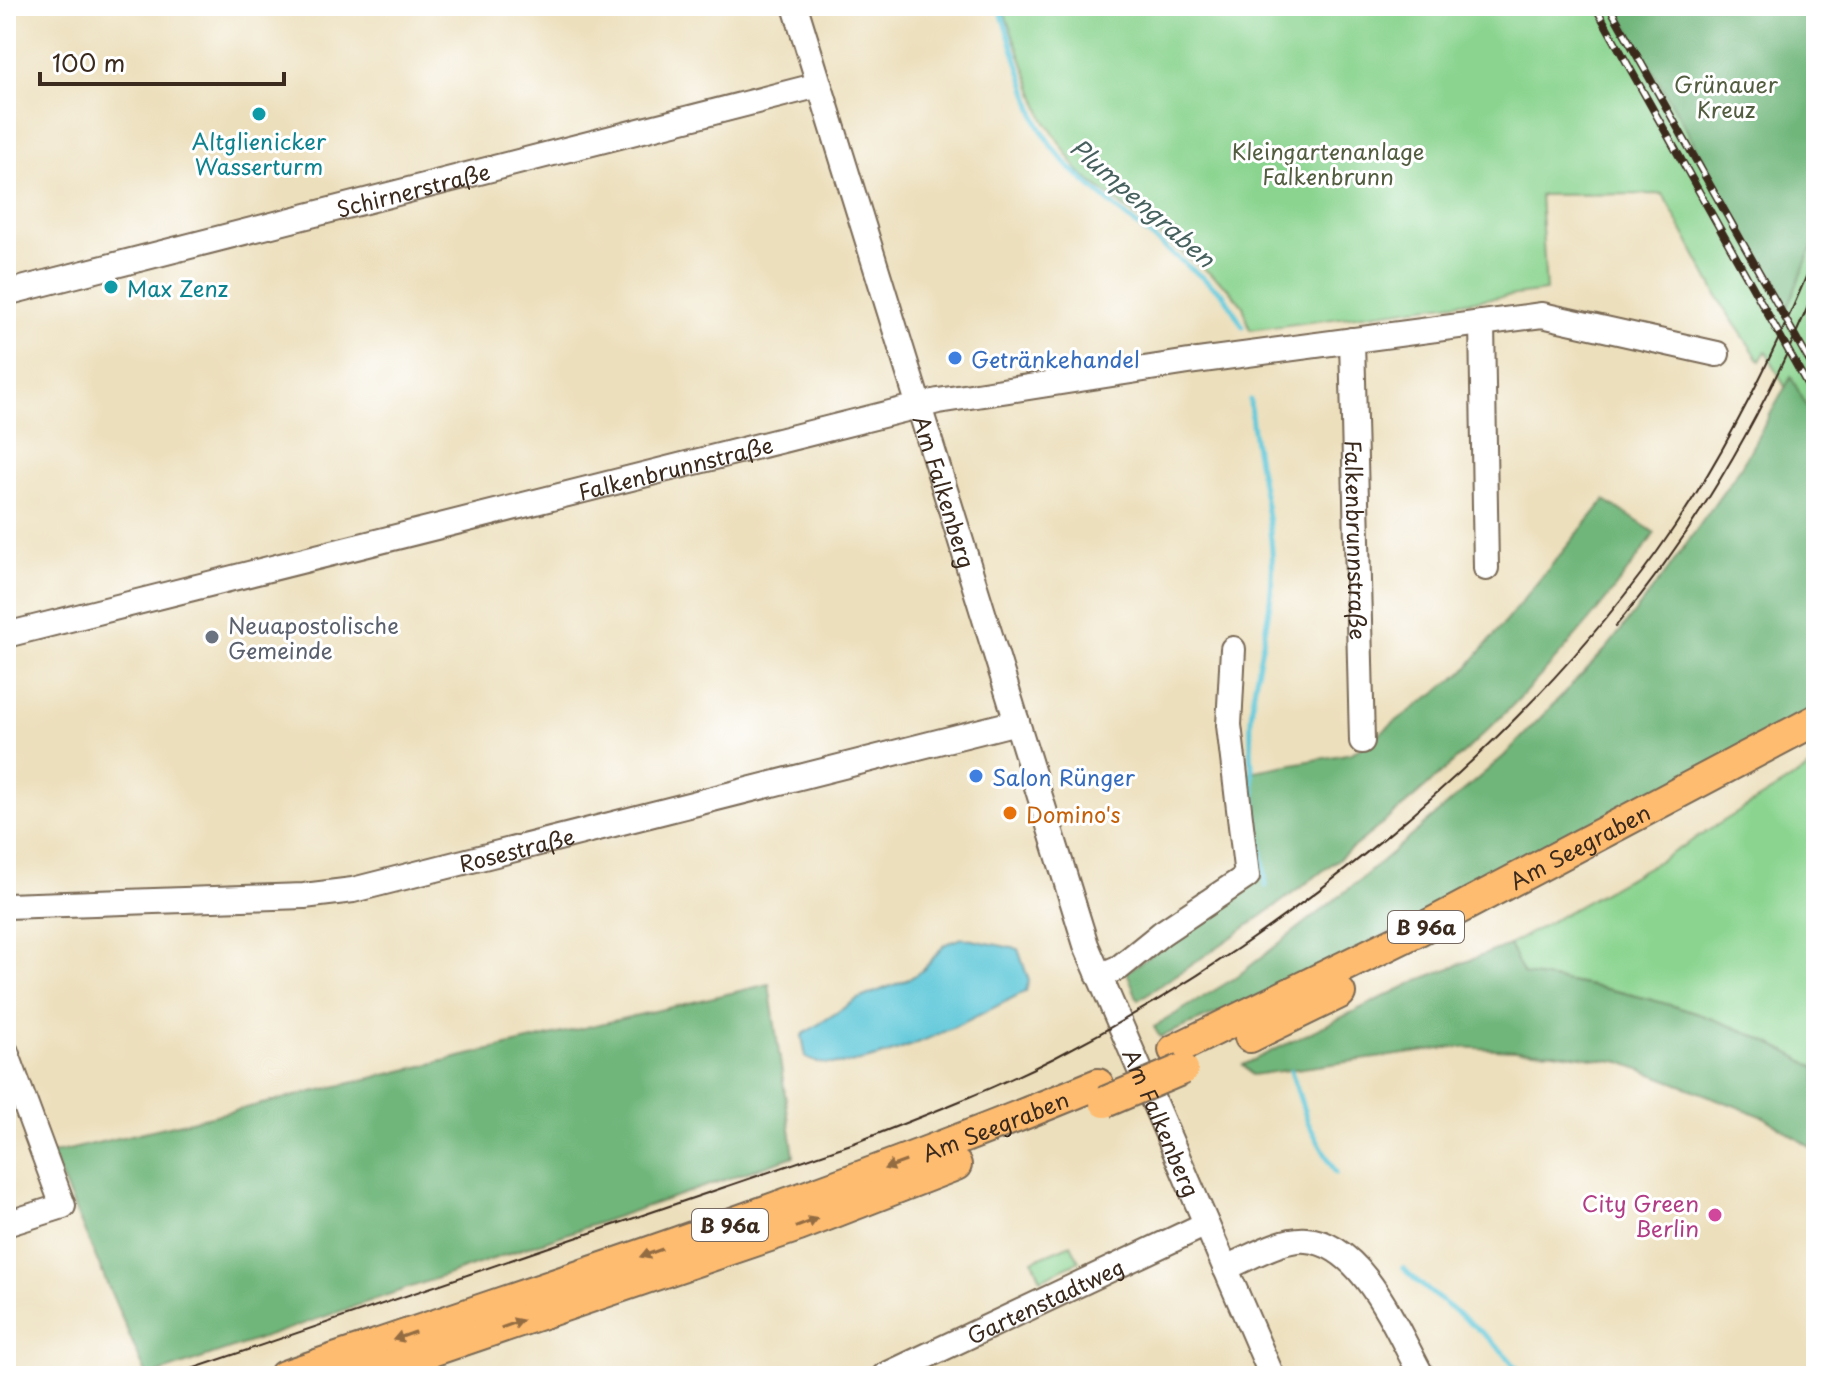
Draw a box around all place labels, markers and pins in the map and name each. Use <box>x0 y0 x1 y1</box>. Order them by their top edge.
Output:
marker: Altglienicker Wasserturm <box>250 105 268 123</box>
place label: Altglienicker Wasserturm <box>192 124 327 182</box>
place label: Max Zenz <box>127 271 228 304</box>
marker: Max Zenz <box>102 278 120 296</box>
place label: Getränkehandel <box>971 342 1140 375</box>
marker: Getränkehandel <box>946 349 964 367</box>
place label: Neuapostolische Gemeinde <box>228 608 399 666</box>
marker: Neuapostolische Gemeinde <box>203 628 221 646</box>
place label: Salon Rünger <box>992 760 1136 793</box>
marker: Salon Rünger <box>967 767 985 785</box>
place label: Domino's <box>1026 797 1120 830</box>
marker: Domino's <box>1001 804 1019 822</box>
place label: City Green Berlin <box>1582 1186 1699 1244</box>
marker: City Green Berlin <box>1706 1206 1724 1224</box>

